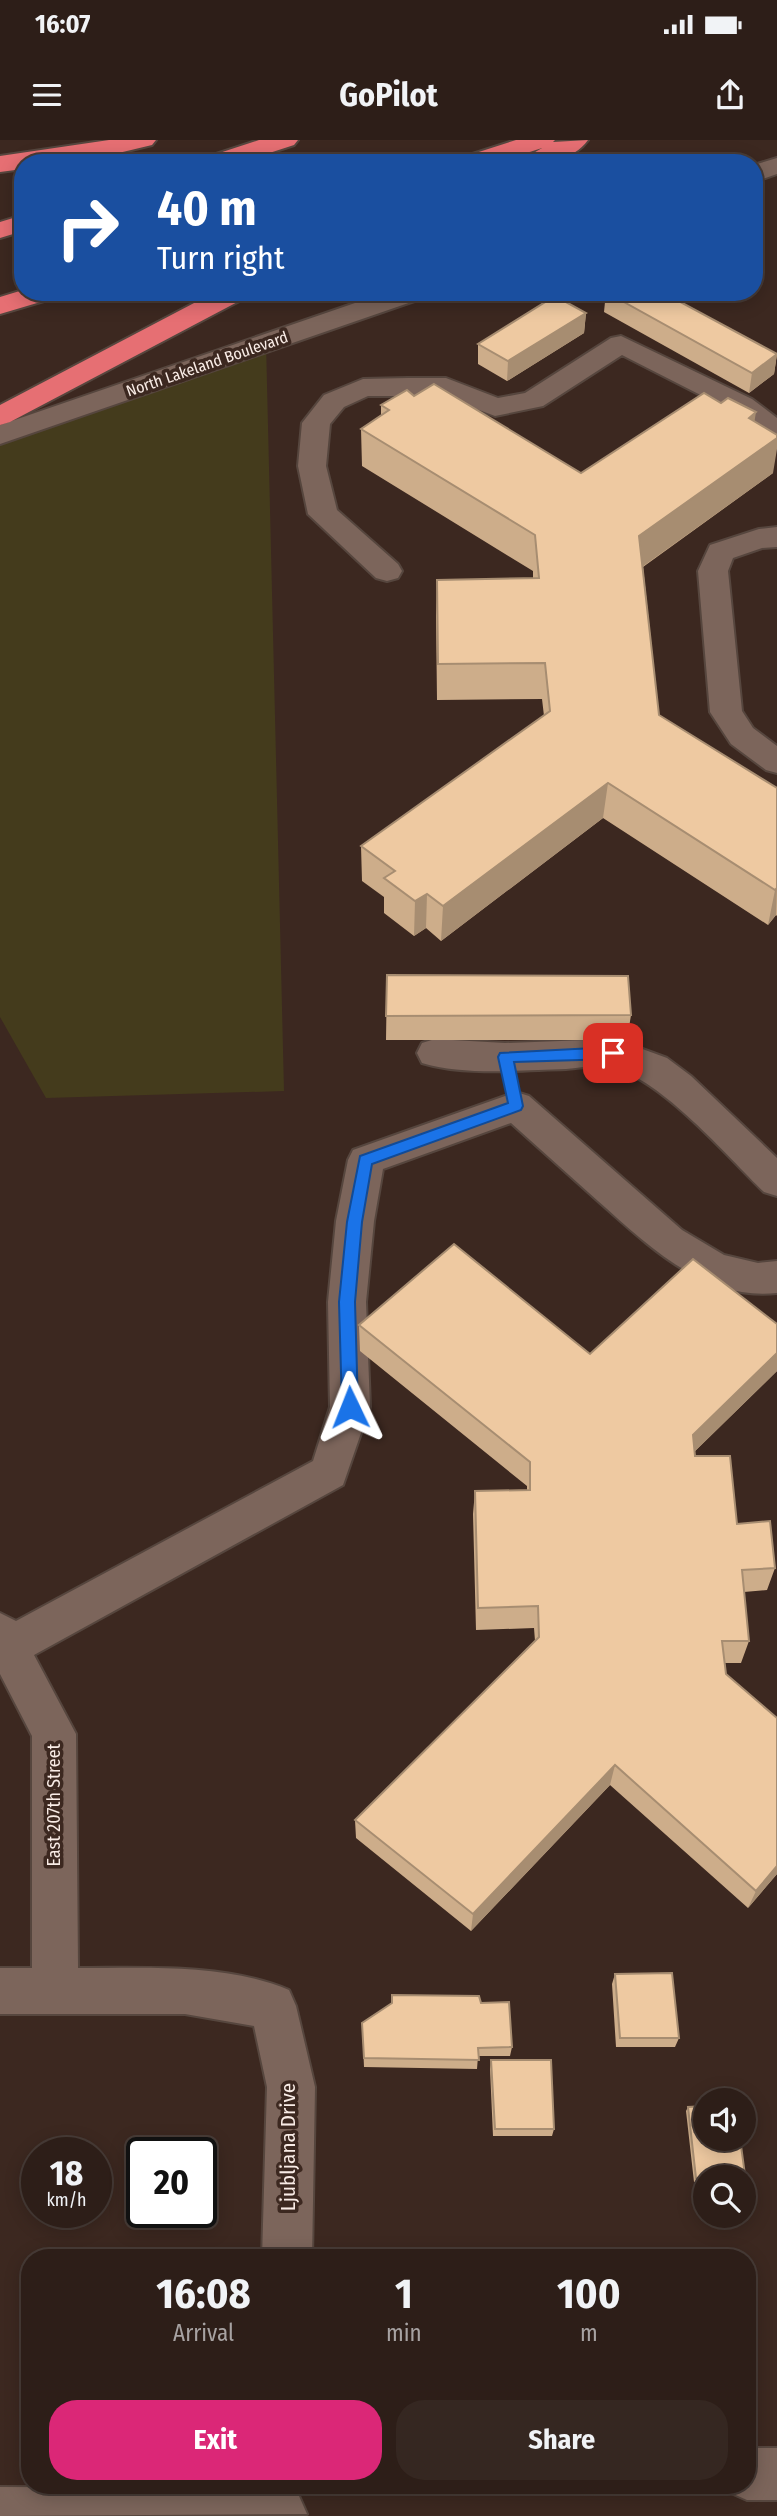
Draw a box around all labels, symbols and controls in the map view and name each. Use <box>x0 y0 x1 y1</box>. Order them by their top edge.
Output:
text: 16:07 <box>35 9 90 40</box>
icon: menu <box>28 76 66 114</box>
text: GoPilot <box>339 76 438 114</box>
icon: share <box>711 76 749 114</box>
text: 40 m <box>157 179 257 238</box>
icon: right <box>42 182 133 273</box>
text: Turn right <box>157 239 284 277</box>
street label: North Lakeland Boulevard <box>124 327 290 401</box>
pin <box>583 1023 643 1083</box>
icon: arrive <box>594 1034 632 1072</box>
position arrow <box>313 1370 387 1444</box>
street label: East 207th Street <box>43 1743 65 1866</box>
street label: Ljubljana Drive <box>275 2083 301 2211</box>
map controls <box>693 2088 756 2228</box>
button: sound <box>693 2088 756 2151</box>
speed limit sign: 20 <box>126 2137 217 2228</box>
text: 18 <box>50 2152 83 2194</box>
button: search <box>693 2165 756 2228</box>
text: km/h <box>46 2189 87 2211</box>
text: 16:08 <box>156 2269 251 2319</box>
text: 1 <box>395 2269 413 2319</box>
text: 100 <box>557 2269 621 2319</box>
text: Arrival <box>173 2319 234 2347</box>
text: min <box>386 2319 422 2347</box>
text: m <box>580 2319 598 2347</box>
button: Exit <box>49 2400 382 2480</box>
button: Share <box>396 2400 728 2480</box>

